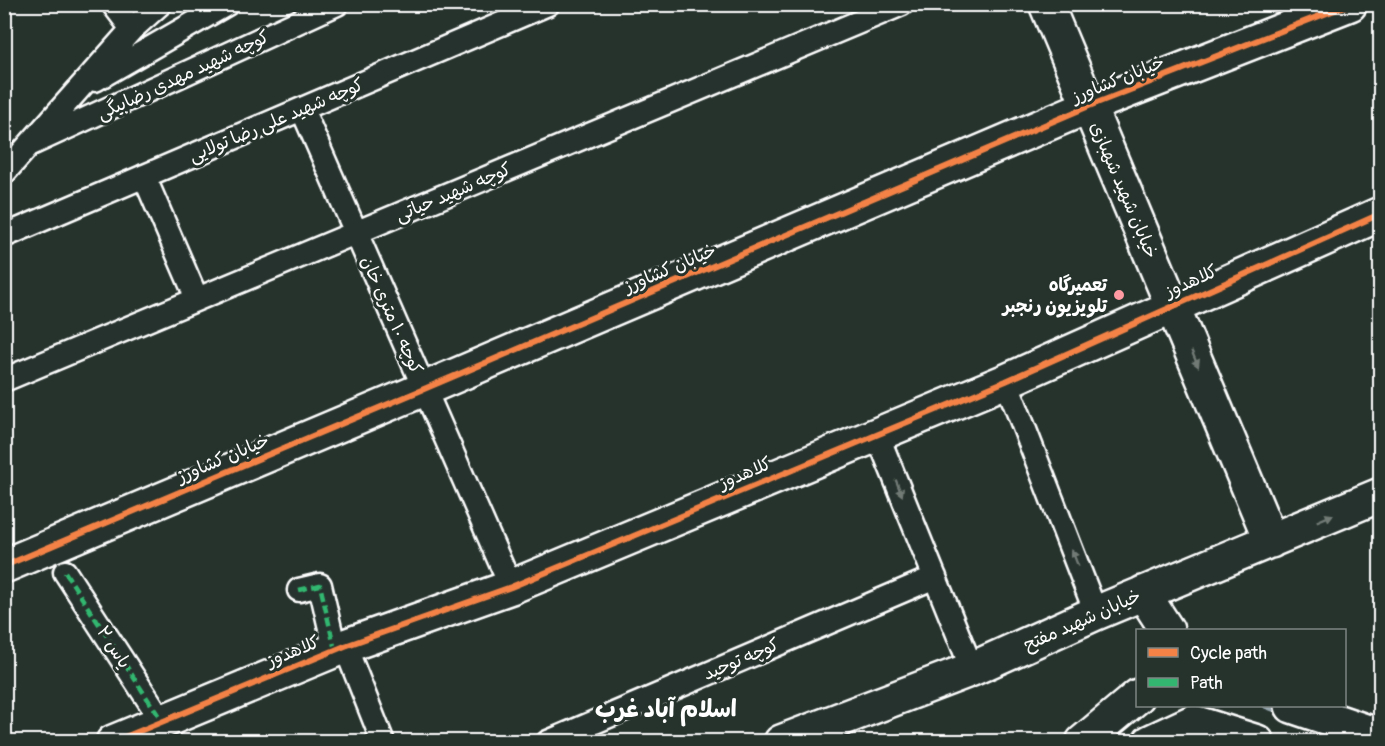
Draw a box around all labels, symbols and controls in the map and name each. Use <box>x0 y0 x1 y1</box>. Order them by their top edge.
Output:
street label: کوچه شهید مهدی رضابیگی <box>93 25 273 126</box>
street label: خیابان کشاورز <box>1067 50 1168 109</box>
street label: کوچه شهید علی رضا تولایی <box>185 73 367 168</box>
street label: خیابان شهید شهبازی <box>1084 118 1163 262</box>
street label: کوچه شهید حیاتی <box>392 158 515 227</box>
street label: خیابان کشاورز <box>619 239 720 299</box>
street label: کوچه ۱۰ متری خان <box>355 253 428 378</box>
street label: کلاهدوز <box>1160 260 1221 304</box>
place label: تعمیرگاه تلویزیون رنجبر <box>1001 274 1108 318</box>
marker: تعمیرگاه تلویزیون رنجبر <box>1112 288 1126 302</box>
one-way arrow <box>1190 351 1200 369</box>
street label: خیابان کشاورز <box>172 429 273 489</box>
street label: کلاهدوز <box>714 452 775 496</box>
one-way arrow <box>895 479 904 497</box>
one-way arrow <box>1316 513 1334 522</box>
one-way arrow <box>1070 549 1080 567</box>
street label: خیابان شهید مفتح <box>1020 584 1144 657</box>
street label: یاس ۲ <box>91 622 136 673</box>
legend <box>1136 629 1346 707</box>
street label: کلاهدوز <box>261 630 323 673</box>
street label: کوچه توحید <box>700 633 783 686</box>
text: Cycle path <box>1190 642 1267 665</box>
text: Path <box>1190 672 1223 695</box>
district label: اسلام آباد غرب <box>595 695 737 727</box>

